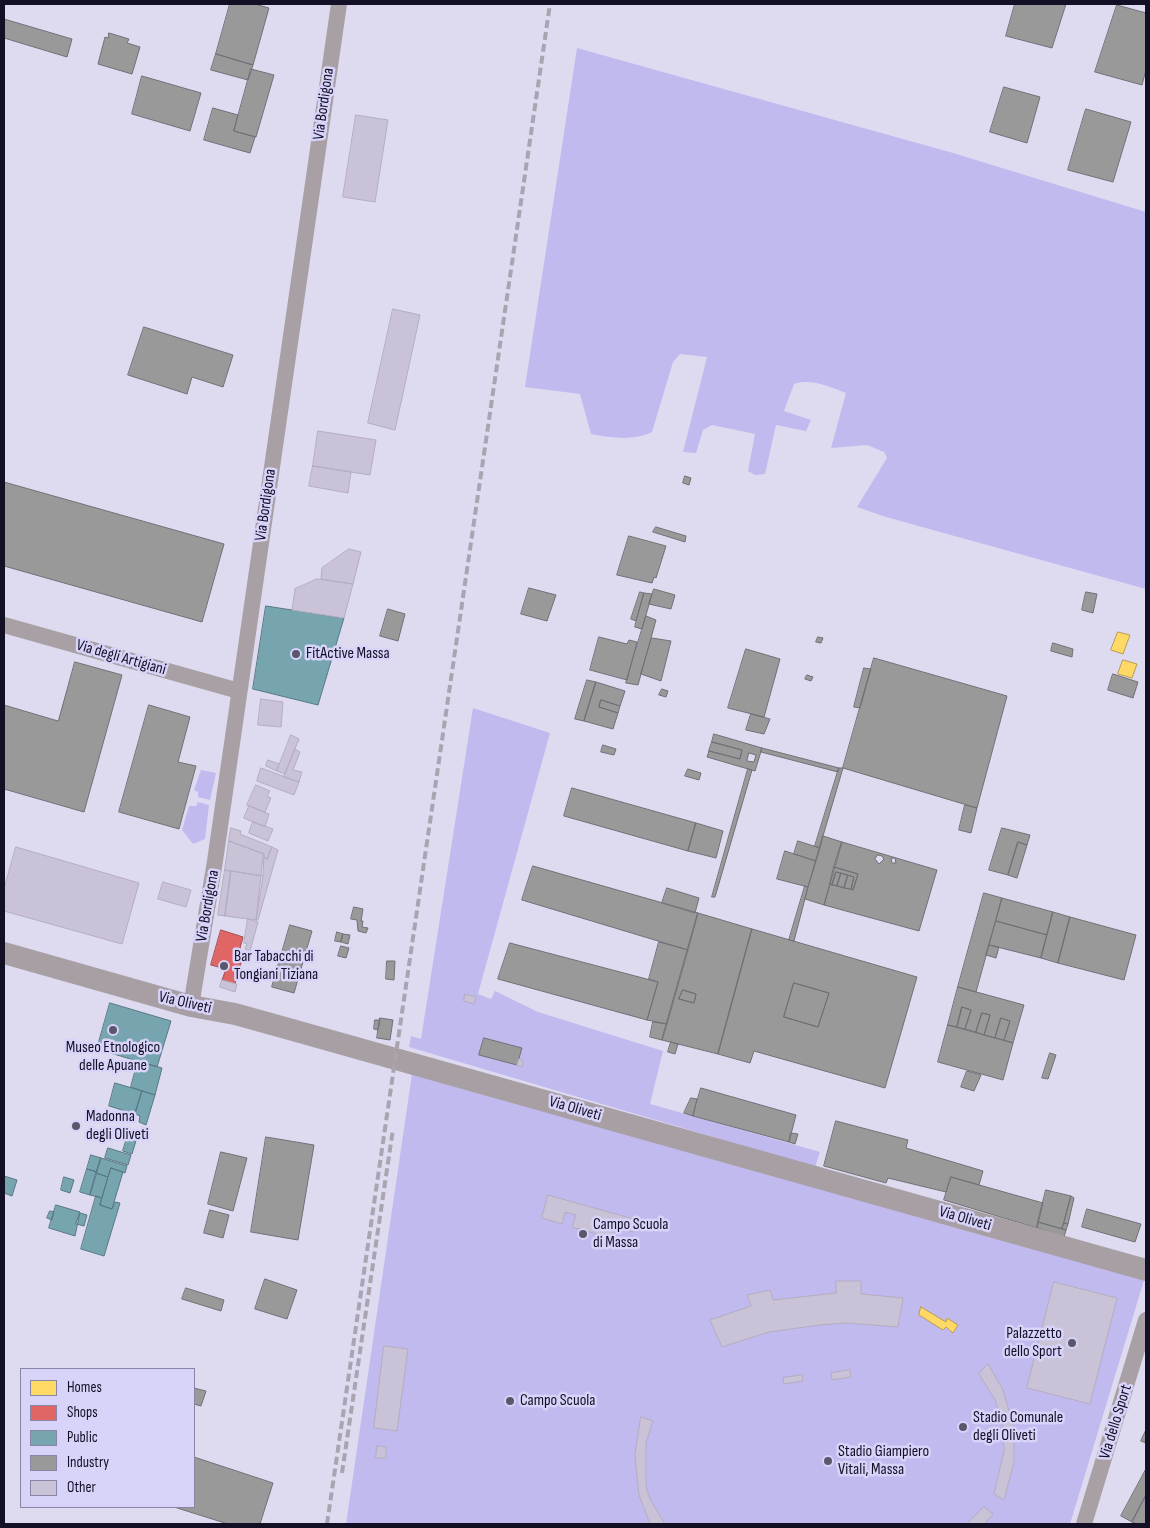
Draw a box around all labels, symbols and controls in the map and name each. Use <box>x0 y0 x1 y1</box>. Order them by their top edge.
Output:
street label: Via Bordigona <box>309 67 339 141</box>
street label: Via Bordigona <box>251 468 281 542</box>
street label: Via degli Artigiani <box>74 636 168 680</box>
place label: FitActive Massa <box>306 644 390 664</box>
marker: FitActive Massa <box>290 648 302 660</box>
street label: Via Bordigona <box>192 869 224 943</box>
place label: Bar Tabacchi di Tongiani Tiziana <box>234 947 318 985</box>
marker: Bar Tabacchi di Tongiani Tiziana <box>218 960 230 972</box>
street label: Via Oliveti <box>157 988 213 1018</box>
marker: Museo Etnologico delle Apuane <box>107 1024 119 1036</box>
place label: Museo Etnologico delle Apuane <box>66 1038 160 1076</box>
street label: Via Oliveti <box>547 1092 603 1126</box>
place label: Madonna degli Oliveti <box>86 1107 149 1145</box>
marker: Madonna degli Oliveti <box>70 1120 82 1132</box>
street label: Via Oliveti <box>937 1202 993 1236</box>
place label: Campo Scuola di Massa <box>593 1215 668 1253</box>
marker: Campo Scuola di Massa <box>577 1228 589 1240</box>
place label: Palazzetto dello Sport <box>1004 1324 1062 1362</box>
marker: Palazzetto dello Sport <box>1066 1337 1078 1349</box>
legend <box>20 1368 195 1508</box>
text: Homes <box>67 1378 102 1397</box>
street label: Via dello Sport <box>1096 1382 1136 1462</box>
place label: Campo Scuola <box>520 1391 595 1411</box>
marker: Campo Scuola <box>504 1395 516 1407</box>
text: Shops <box>67 1403 98 1422</box>
place label: Stadio Comunale degli Oliveti <box>973 1408 1063 1446</box>
marker: Stadio Comunale degli Oliveti <box>957 1421 969 1433</box>
text: Public <box>67 1428 98 1447</box>
place label: Stadio Giampiero Vitali, Massa <box>838 1442 929 1480</box>
text: Industry <box>67 1453 109 1472</box>
marker: Stadio Giampiero Vitali, Massa <box>822 1455 834 1467</box>
text: Other <box>67 1478 96 1497</box>

